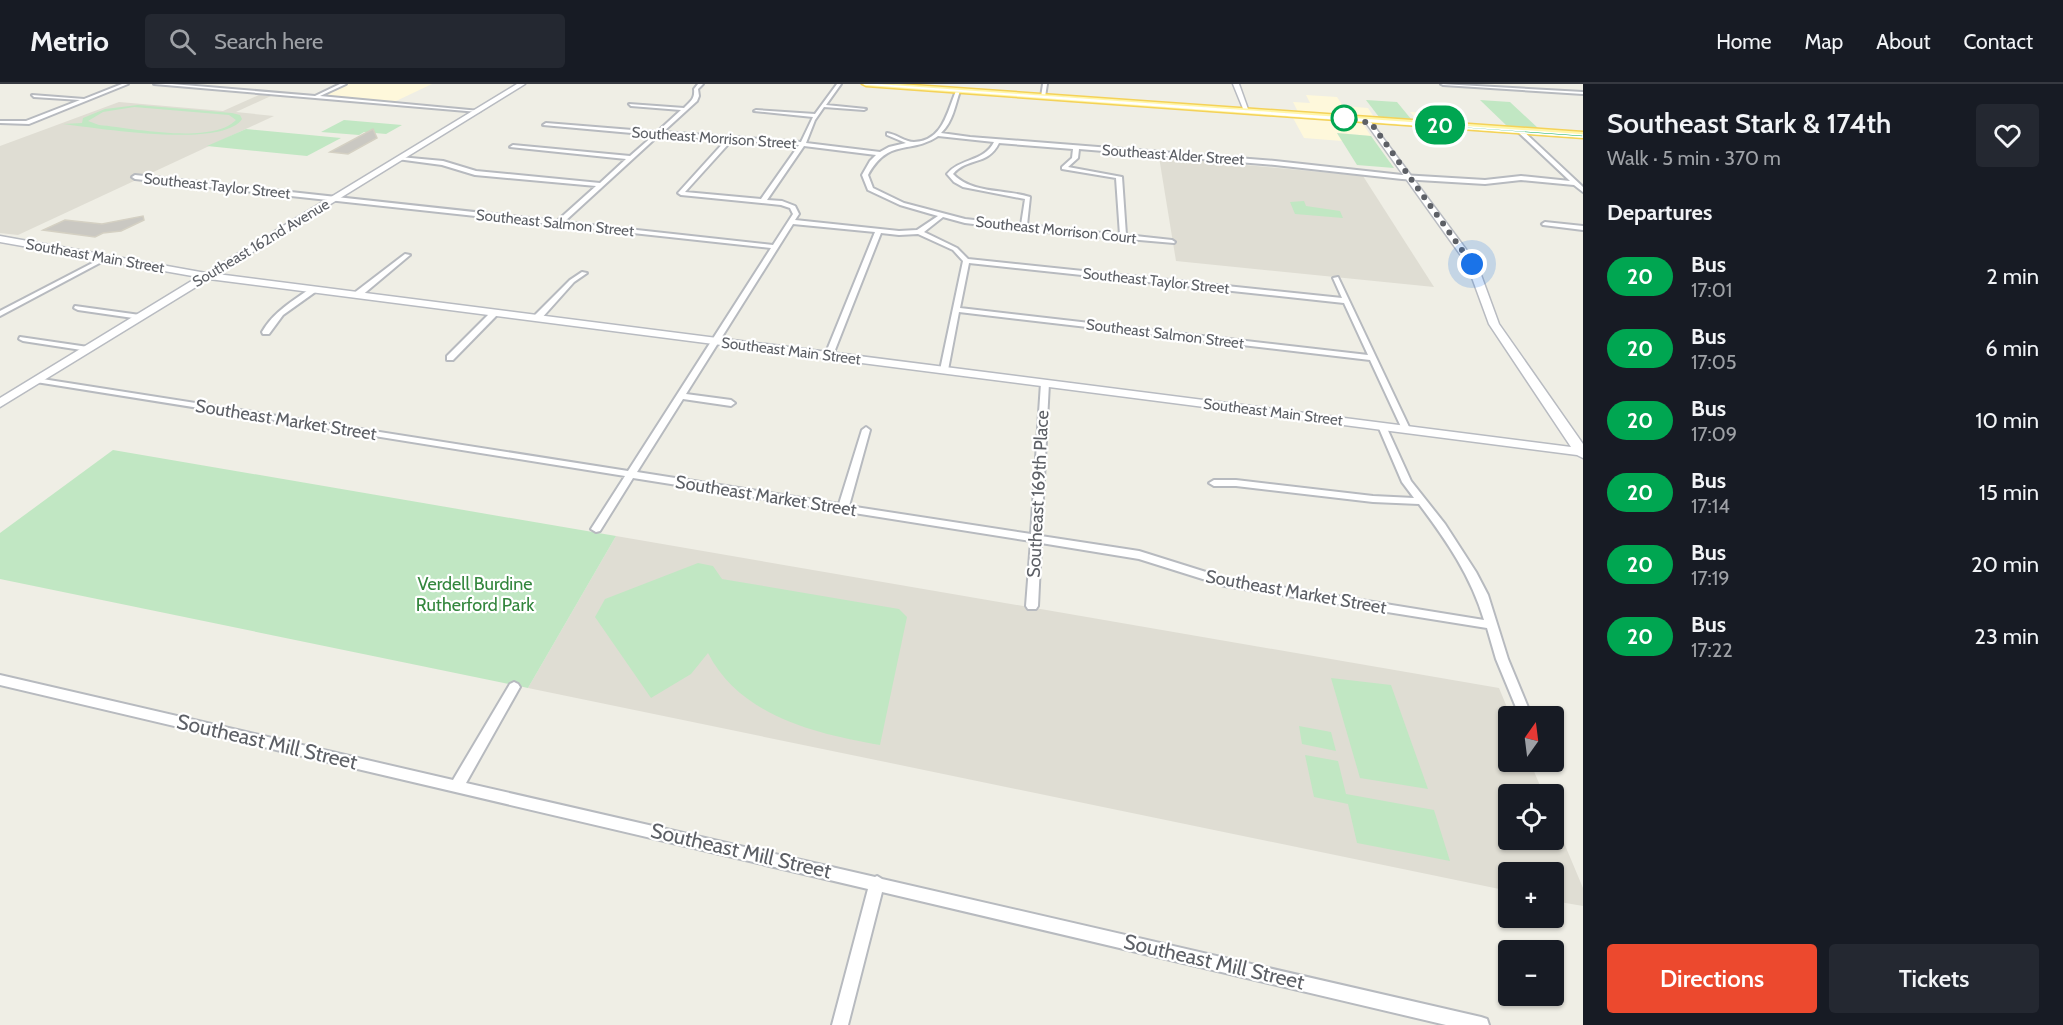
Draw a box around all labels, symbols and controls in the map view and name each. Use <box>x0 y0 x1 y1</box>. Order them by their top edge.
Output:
search box <box>145 14 565 68</box>
text: Metrio <box>30 24 109 58</box>
icon: search <box>166 25 199 58</box>
text: Search here <box>214 28 323 55</box>
text: Home <box>1716 29 1772 54</box>
text: Map <box>1805 29 1843 54</box>
text: About <box>1876 29 1930 54</box>
text: Contact <box>1963 29 2033 54</box>
button: heart <box>1976 104 2039 167</box>
unlabelled marker <box>1331 105 1357 131</box>
line badge: 20 <box>1413 106 1467 144</box>
text: Southeast Stark & 174th <box>1607 106 1891 140</box>
text: 20 <box>1427 113 1453 138</box>
street label: Southeast Morrison Street <box>631 123 797 153</box>
street label: Southeast Alder Street <box>1101 141 1245 169</box>
text: Walk · 5 min · 370 m <box>1607 146 1781 170</box>
street label: Southeast Taylor Street <box>143 169 291 203</box>
street label: Southeast 162nd Avenue <box>189 195 333 291</box>
text: Departures <box>1607 199 1712 226</box>
street label: Southeast Salmon Street <box>475 206 635 240</box>
street label: Southeast Morrison Court <box>975 213 1137 247</box>
street label: Southeast Main Street <box>24 235 166 277</box>
your location <box>1457 249 1487 279</box>
text: Bus <box>1691 251 1726 278</box>
text: 2 min <box>1986 263 2039 290</box>
street label: Southeast Taylor Street <box>1082 264 1230 298</box>
text: 20 <box>1627 264 1653 289</box>
text: 17:01 <box>1691 278 1732 302</box>
street label: Southeast Salmon Street <box>1085 315 1245 353</box>
text: Bus <box>1691 323 1726 350</box>
street label: Southeast Main Street <box>720 334 862 368</box>
text: 6 min <box>1985 335 2039 362</box>
text: 20 <box>1627 336 1653 361</box>
text: 17:05 <box>1691 350 1737 374</box>
street label: Southeast Market Street <box>194 395 378 445</box>
street label: Southeast Main Street <box>1202 395 1344 429</box>
text: Bus <box>1691 395 1726 422</box>
text: 10 min <box>1975 407 2039 434</box>
text: 20 <box>1627 408 1653 433</box>
street label: Southeast 169th Place <box>1023 410 1053 578</box>
text: 17:09 <box>1691 422 1737 446</box>
text: Bus <box>1691 467 1726 494</box>
street label: Southeast Market Street <box>674 471 858 521</box>
text: 15 min <box>1979 479 2039 506</box>
text: 20 <box>1627 480 1653 505</box>
text: 17:14 <box>1691 494 1730 518</box>
text: Bus <box>1691 539 1726 566</box>
text: 20 min <box>1971 551 2039 578</box>
text: 20 <box>1627 552 1653 577</box>
street label: Southeast Market Street <box>1204 565 1388 619</box>
text: 17:19 <box>1691 566 1730 590</box>
park label: Verdell Burdine Rutherford Park <box>416 573 535 616</box>
text: Bus <box>1691 611 1726 638</box>
text: 23 min <box>1974 623 2039 650</box>
text: 20 <box>1627 624 1653 649</box>
text: 17:22 <box>1691 638 1733 662</box>
north arrow <box>1498 706 1564 772</box>
map controls <box>1498 706 1564 1006</box>
street label: Southeast Mill Street <box>174 709 360 774</box>
button: locate <box>1498 784 1564 850</box>
street label: Southeast Mill Street <box>648 818 834 883</box>
button: + <box>1498 862 1564 928</box>
street label: Southeast Mill Street <box>1121 929 1307 994</box>
button: − <box>1498 940 1564 1006</box>
button: Directions <box>1607 944 1817 1013</box>
button: Tickets <box>1829 944 2039 1013</box>

